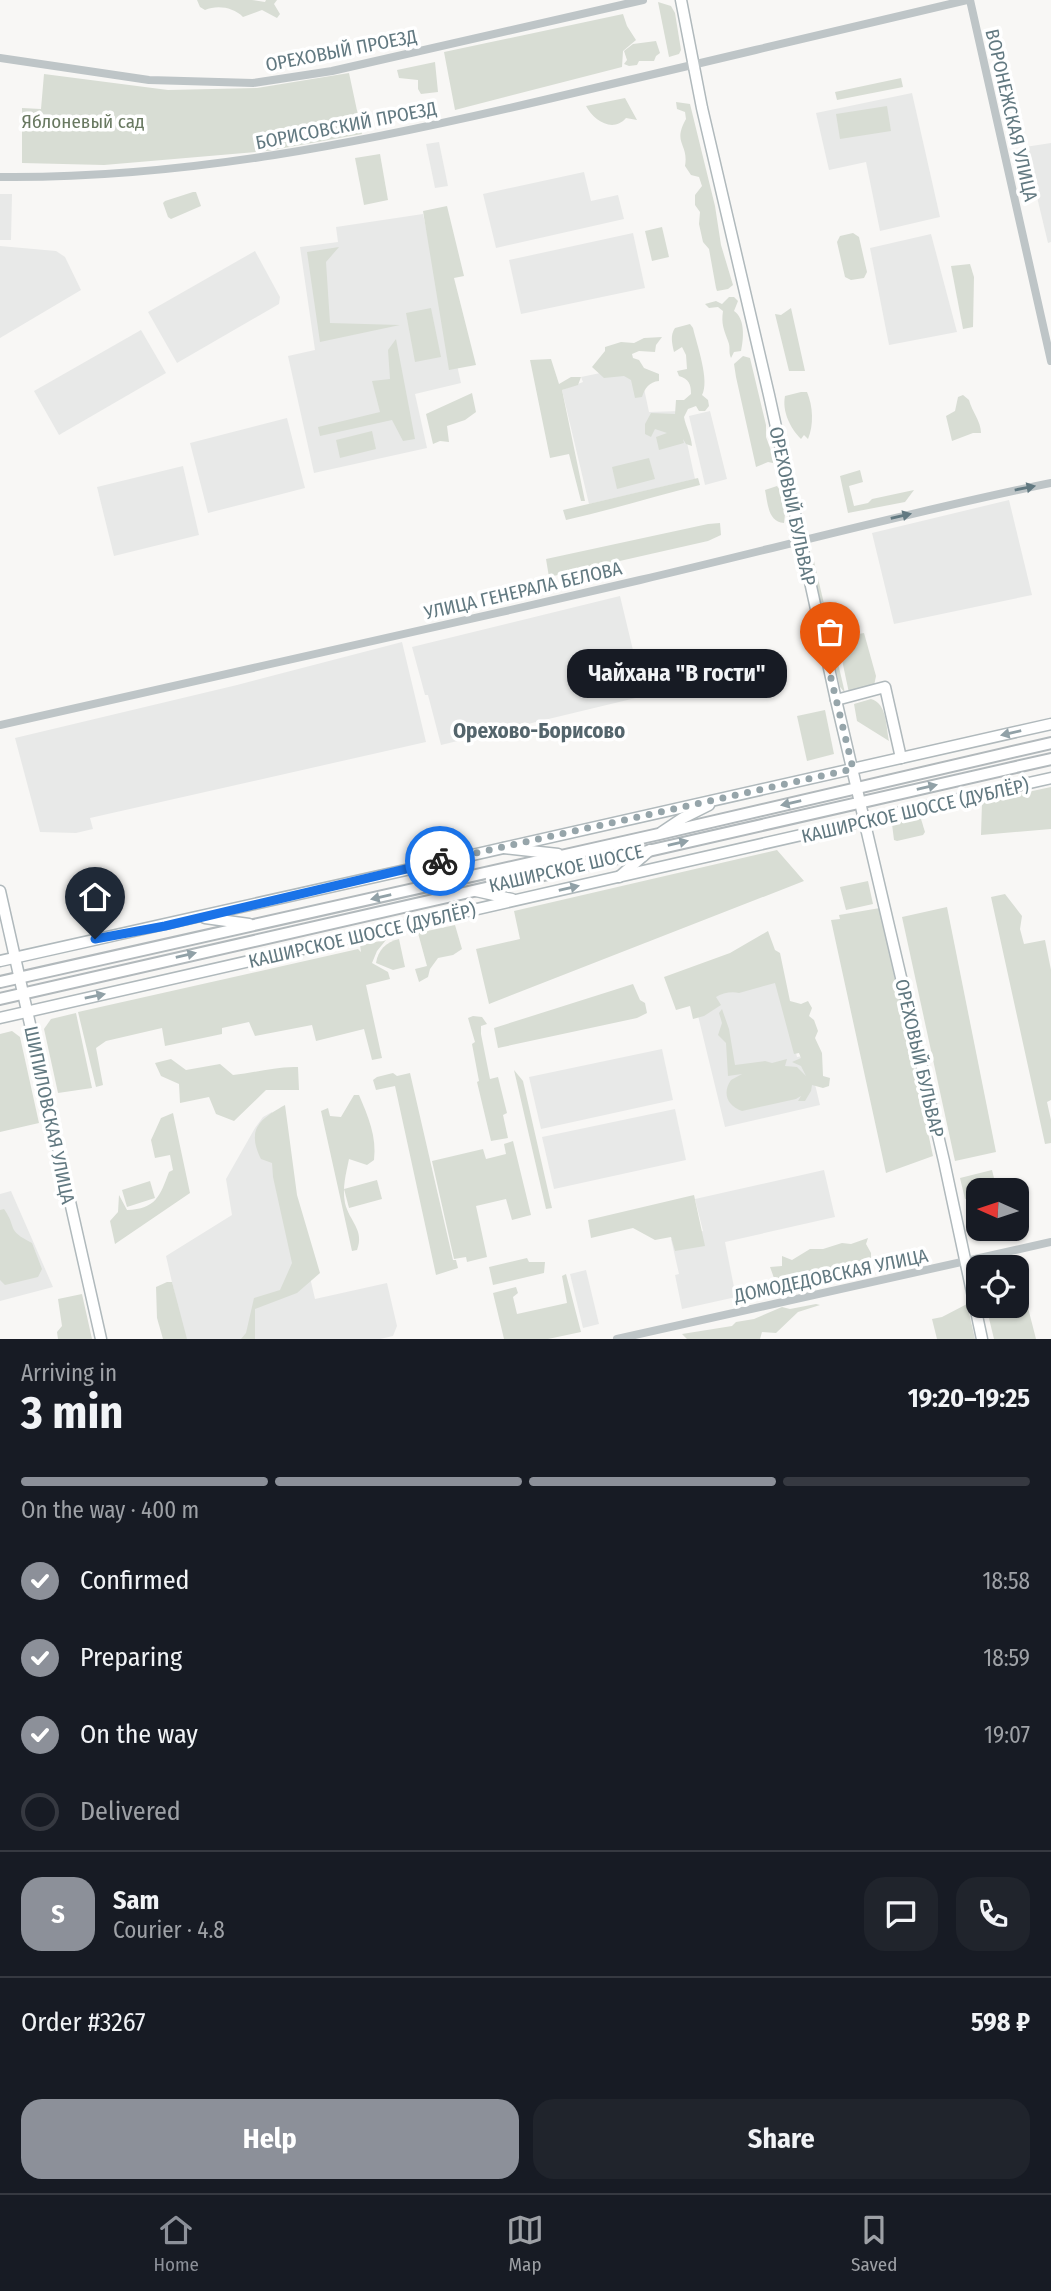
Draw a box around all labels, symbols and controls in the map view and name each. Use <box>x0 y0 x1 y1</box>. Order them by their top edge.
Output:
street label: ОРЕХОВЫЙ ПРОЕЗД <box>263 25 419 76</box>
street label: ВОРОНЕЖСКАЯ УЛИЦА <box>980 27 1043 204</box>
street label: БОРИСОВСКИЙ ПРОЕЗД <box>254 97 439 154</box>
park label: Яблоневый сад <box>21 110 145 133</box>
street label: ОРЕХОВЫЙ БУЛЬВАР <box>764 425 821 588</box>
one-way arrow <box>1014 483 1036 494</box>
one-way arrow <box>890 510 912 521</box>
street label: УЛИЦА ГЕНЕРАЛА БЕЛОВА <box>421 557 624 625</box>
pin <box>800 602 860 674</box>
icon: bag <box>811 613 849 651</box>
callout: Чайхана "В гости" <box>568 650 788 698</box>
text: Чайхана "В гости" <box>588 659 766 687</box>
district label: Орехово-Борисово <box>453 718 625 744</box>
one-way arrow <box>1000 728 1022 739</box>
street label: КАШИРСКОЕ ШОССЕ (ДУБЛЁР) <box>799 773 1031 848</box>
one-way arrow <box>916 781 938 792</box>
one-way arrow <box>780 798 802 809</box>
courier <box>405 826 475 896</box>
one-way arrow <box>668 837 690 848</box>
street label: КАШИРСКОЕ ШОССЕ <box>487 840 646 897</box>
icon: bike <box>421 842 459 880</box>
pin <box>65 867 125 939</box>
icon: home <box>76 878 114 916</box>
one-way arrow <box>558 883 580 894</box>
one-way arrow <box>370 892 392 903</box>
street label: КАШИРСКОЕ ШОССЕ (ДУБЛЁР) <box>246 898 478 973</box>
one-way arrow <box>175 950 197 961</box>
street label: ОРЕХОВЫЙ БУЛЬВАР <box>890 977 949 1140</box>
one-way arrow <box>84 990 106 1001</box>
street label: ШИПИЛОВСКАЯ УЛИЦА <box>19 1024 80 1206</box>
north arrow <box>966 1178 1029 1241</box>
map controls <box>966 1178 1029 1318</box>
street label: ДОМОДЕДОВСКАЯ УЛИЦА <box>731 1244 930 1307</box>
button: locate <box>966 1255 1029 1318</box>
text: Arriving in <box>21 1359 117 1387</box>
text: 19:20–19:25 <box>908 1383 1030 1414</box>
text: 3 min <box>21 1385 123 1440</box>
text: On the way · 400 m <box>21 1496 199 1524</box>
icon: check <box>21 1562 59 1600</box>
text: Confirmed <box>80 1565 190 1596</box>
text: 18:58 <box>983 1567 1030 1595</box>
icon: check <box>21 1639 59 1677</box>
text: Preparing <box>80 1642 182 1673</box>
text: 18:59 <box>983 1644 1030 1672</box>
icon: check <box>21 1716 59 1754</box>
text: On the way <box>80 1719 198 1750</box>
text: 19:07 <box>984 1721 1030 1749</box>
text: Delivered <box>80 1796 181 1827</box>
button: chat <box>864 1877 938 1951</box>
button: phone <box>956 1877 1030 1951</box>
text: Sam <box>113 1885 159 1916</box>
text: S <box>51 1899 65 1930</box>
text: Courier · 4.8 <box>113 1916 225 1944</box>
text: Order #3267 <box>21 2007 146 2038</box>
text: 598 ₽ <box>971 2007 1030 2038</box>
button: Help <box>21 2099 519 2179</box>
button: Share <box>533 2099 1030 2179</box>
tab: Home <box>154 2211 199 2276</box>
tab: Map <box>506 2211 544 2276</box>
tab: Saved <box>851 2211 897 2276</box>

